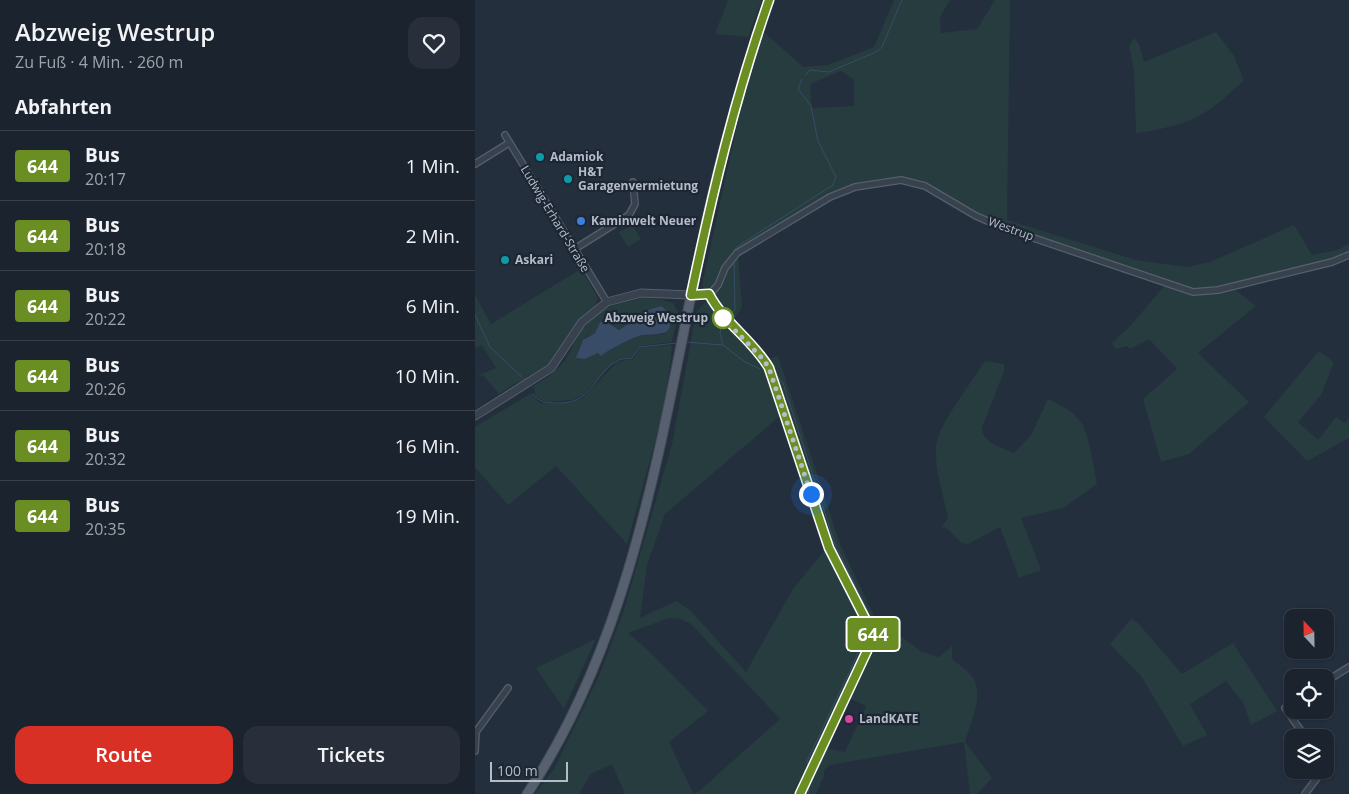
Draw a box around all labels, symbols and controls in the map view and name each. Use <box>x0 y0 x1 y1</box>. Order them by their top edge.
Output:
text: Abzweig Westrup <box>15 15 215 48</box>
button: heart <box>408 17 460 69</box>
text: Zu Fuß · 4 Min. · 260 m <box>15 51 183 73</box>
text: Abfahrten <box>15 94 112 120</box>
text: Bus <box>85 142 120 168</box>
place label: Adamiok <box>550 148 604 165</box>
marker: Adamiok <box>534 151 546 163</box>
text: 1 Min. <box>406 153 460 179</box>
text: 644 <box>27 154 58 178</box>
street label: Ludwig-Erhard-Straße <box>517 162 594 276</box>
place label: H&T Garagenvermietung <box>578 163 698 194</box>
text: 20:17 <box>85 168 126 190</box>
marker: H&T Garagenvermietung <box>562 173 574 185</box>
text: Bus <box>85 212 120 238</box>
place label: Kaminwelt Neuer <box>591 212 697 229</box>
street label: Westrup <box>986 212 1036 245</box>
marker: Kaminwelt Neuer <box>575 215 587 227</box>
text: 2 Min. <box>406 223 460 249</box>
text: 644 <box>27 224 58 248</box>
text: 20:18 <box>85 238 126 260</box>
place label: Askari <box>515 251 553 268</box>
marker: Askari <box>499 254 511 266</box>
text: Bus <box>85 282 120 308</box>
text: 6 Min. <box>406 293 460 319</box>
text: 644 <box>27 294 58 318</box>
marker: Abzweig Westrup <box>712 307 734 329</box>
text: 20:22 <box>85 308 126 330</box>
place label: Abzweig Westrup <box>605 309 708 326</box>
text: Bus <box>85 352 120 378</box>
text: 10 Min. <box>395 363 460 389</box>
text: 644 <box>27 364 58 388</box>
text: 20:26 <box>85 378 126 400</box>
text: Bus <box>85 422 120 448</box>
text: 16 Min. <box>395 433 460 459</box>
text: 644 <box>27 434 58 458</box>
text: 20:32 <box>85 448 126 470</box>
your location <box>799 482 824 507</box>
text: Bus <box>85 492 120 518</box>
text: 19 Min. <box>395 503 460 529</box>
text: 644 <box>27 504 58 528</box>
text: 20:35 <box>85 518 126 540</box>
north arrow <box>1284 609 1334 659</box>
map controls <box>1284 609 1334 779</box>
line badge: 644 <box>844 618 902 650</box>
text: 644 <box>858 622 888 646</box>
button: locate <box>1284 669 1334 719</box>
place label: LandKATE <box>859 710 919 727</box>
marker: LandKATE <box>843 713 855 725</box>
button: Route <box>15 726 233 784</box>
button: Tickets <box>243 726 460 784</box>
button: layers <box>1284 729 1334 779</box>
scale bar <box>490 759 567 782</box>
text: 100 m <box>497 761 538 780</box>

